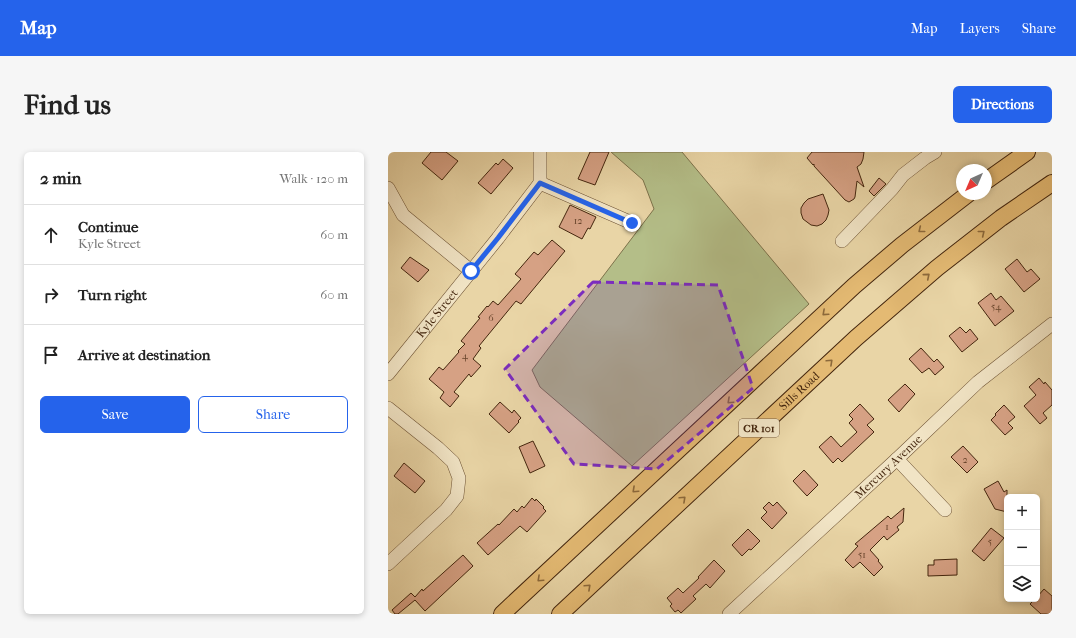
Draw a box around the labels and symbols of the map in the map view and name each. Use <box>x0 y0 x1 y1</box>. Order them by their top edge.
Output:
north arrow <box>956 164 992 200</box>
route end <box>623 214 641 232</box>
house number: 12 <box>574 215 582 227</box>
one-way arrow <box>919 225 926 232</box>
one-way arrow <box>977 231 984 238</box>
route start <box>462 262 480 280</box>
one-way arrow <box>922 274 930 281</box>
street label: Kyle Street <box>413 286 461 340</box>
house number: 54 <box>991 301 1002 313</box>
one-way arrow <box>822 308 830 315</box>
house number: 6 <box>488 312 494 324</box>
house number: 4 <box>462 350 469 362</box>
one-way arrow <box>825 360 832 367</box>
street label: Sills Road <box>776 368 823 413</box>
one-way arrow <box>727 397 735 404</box>
road number: CR 101 <box>739 419 779 437</box>
street label: Mercury Avenue <box>852 432 925 501</box>
house number: 2 <box>962 454 968 466</box>
one-way arrow <box>632 486 640 493</box>
one-way arrow <box>678 496 686 504</box>
house number: 1 <box>885 521 889 533</box>
house number: 5 <box>988 536 992 548</box>
house number: 51 <box>858 549 866 561</box>
one-way arrow <box>537 574 545 582</box>
one-way arrow <box>583 585 591 592</box>

